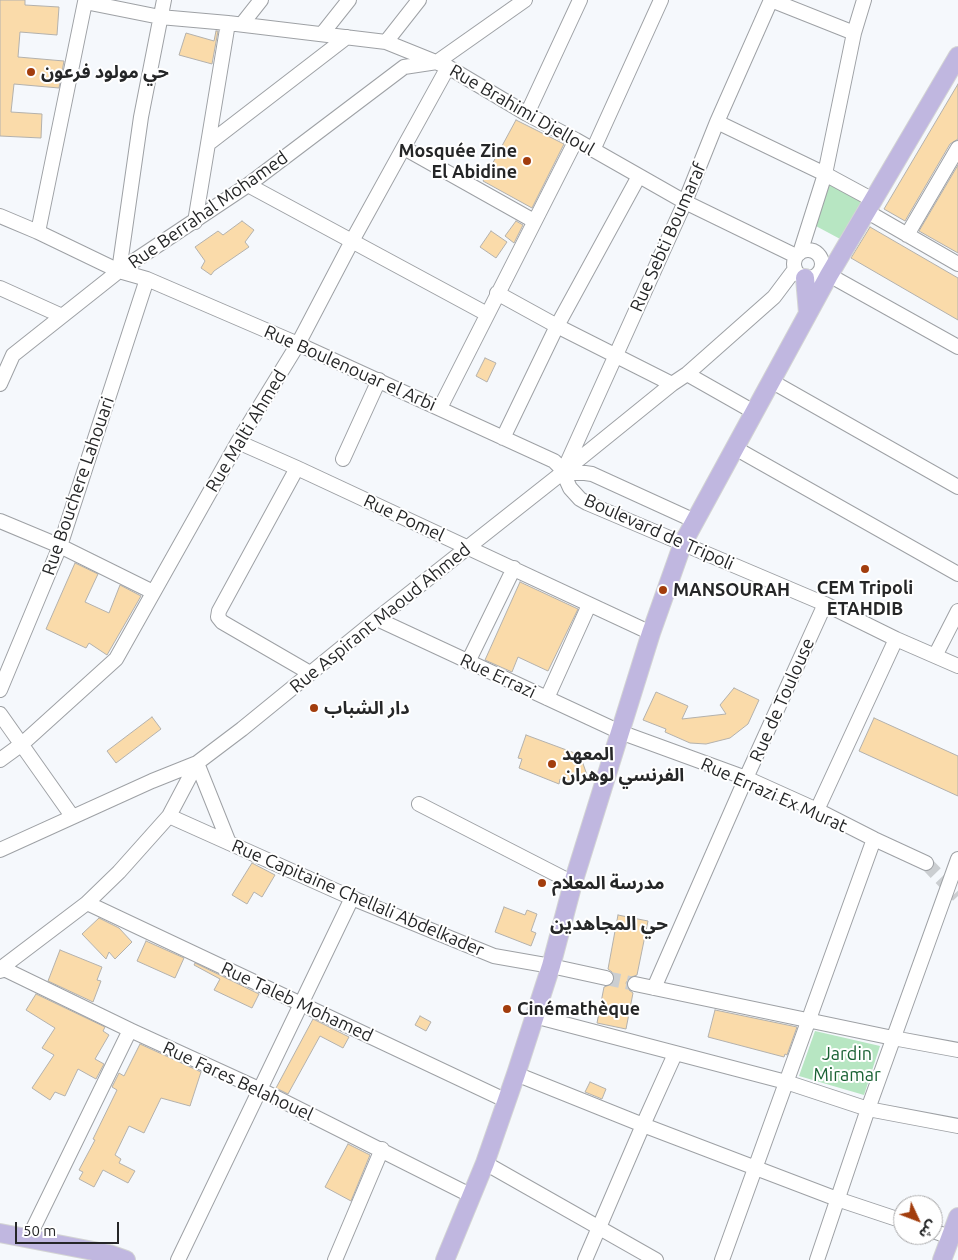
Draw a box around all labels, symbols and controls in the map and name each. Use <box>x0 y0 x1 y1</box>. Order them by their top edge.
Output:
street label: Rue Brahimi Djelloul <box>446 60 598 160</box>
place label: حي مولود فرعون <box>41 61 169 83</box>
marker: حي مولود فرعون <box>25 66 37 78</box>
place label: Mosquée Zine El Abidine <box>398 140 517 182</box>
street label: Rue Berrahal Mohamed <box>124 147 292 273</box>
marker: Mosquée Zine El Abidine <box>521 155 533 167</box>
street label: Rue Sebti Boumaraf <box>625 159 711 315</box>
street label: Rue Boulenouar el Arbi <box>261 320 439 416</box>
street label: Rue Malti Ahmed <box>201 366 291 496</box>
street label: Rue Bouchere Lahouari <box>37 394 119 578</box>
street label: Boulevard de Tripoli <box>581 489 737 575</box>
street label: Rue Pomel <box>360 490 448 546</box>
street label: Rue Aspirant Maoud Ahmed <box>285 538 475 698</box>
marker: CEM Tripoli ETAHDIB <box>859 563 871 575</box>
place label: CEM Tripoli ETAHDIB <box>817 577 913 620</box>
place label: MANSOURAH <box>673 579 790 601</box>
marker: MANSOURAH <box>657 584 669 596</box>
street label: Rue de Toulouse <box>745 635 819 765</box>
street label: Rue Errazi <box>457 649 539 703</box>
place label: دار الشباب <box>324 697 410 719</box>
marker: دار الشباب <box>308 702 320 714</box>
place label: المعهد الفرنسي لوهران <box>562 743 684 786</box>
street label: Rue Errazi Ex Murat <box>698 753 850 837</box>
marker: المعهد الفرنسي لوهران <box>546 758 558 770</box>
street label: Rue Capitaine Chellali Abdelkader <box>229 835 487 961</box>
place label: مدرسة المعلام <box>552 872 664 894</box>
marker: مدرسة المعلام <box>536 877 548 889</box>
district label: حي المجاهدين <box>550 913 668 935</box>
street label: Rue Taleb Mohamed <box>218 957 376 1047</box>
place label: Cinémathèque <box>517 998 640 1020</box>
marker: Cinémathèque <box>501 1003 513 1015</box>
street label: Rue Fares Belahouel <box>159 1037 317 1125</box>
park label: Jardin Miramar <box>813 1043 881 1086</box>
north arrow <box>893 1195 943 1245</box>
scale bar <box>18 1212 121 1244</box>
text: ش <box>916 1217 941 1242</box>
text: 50 m <box>23 1222 56 1239</box>

